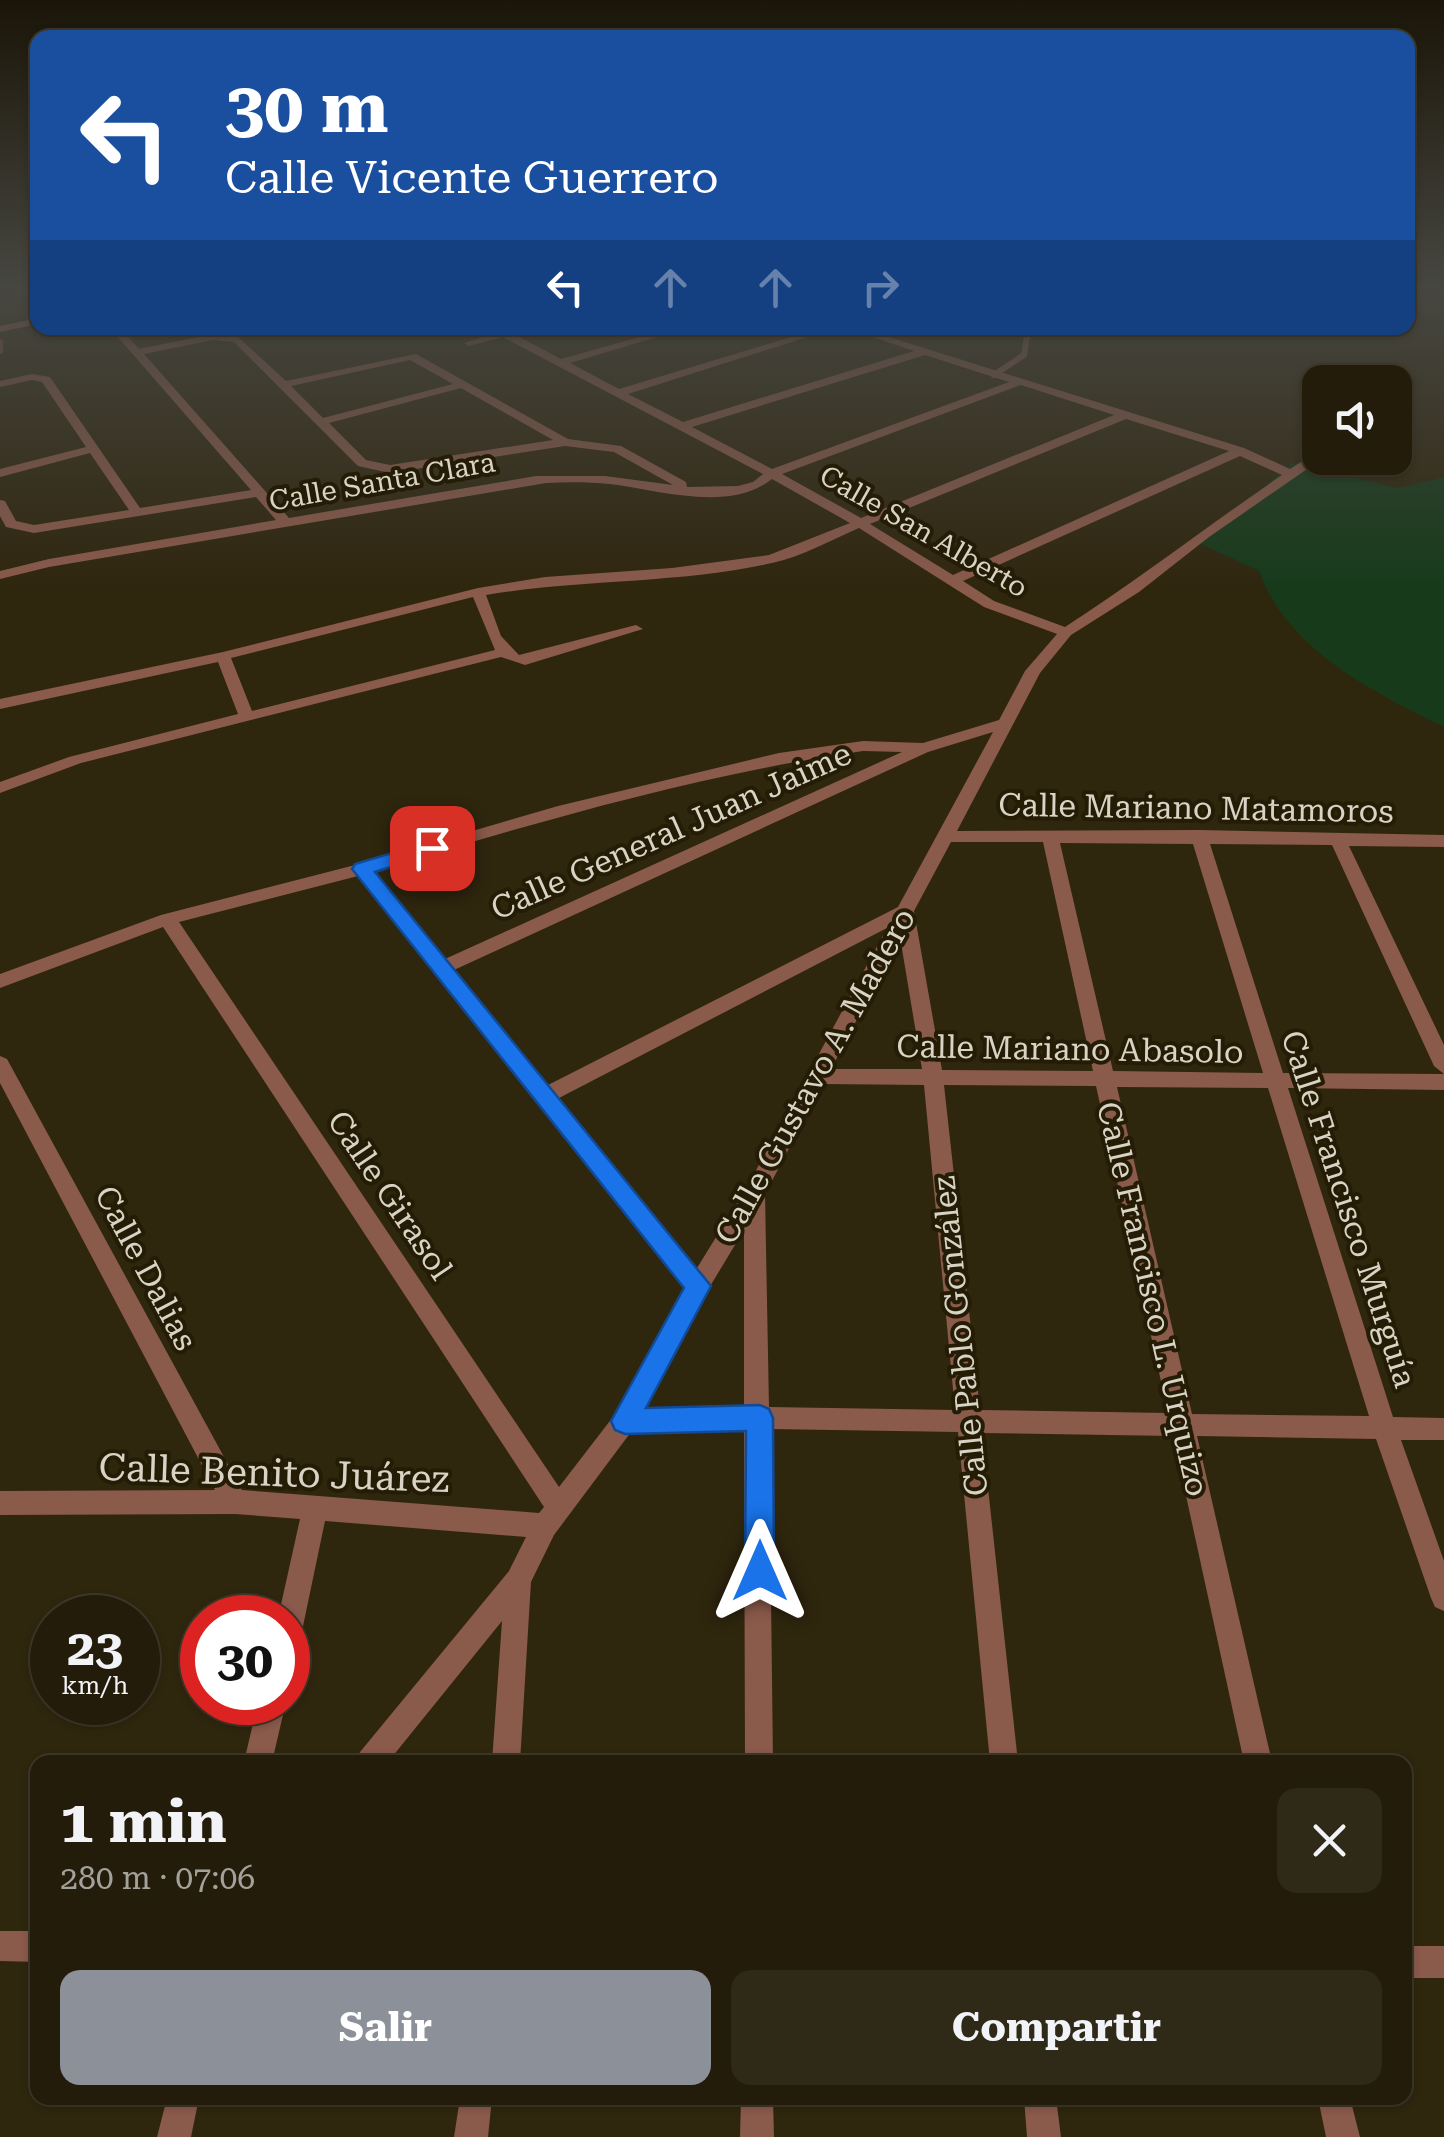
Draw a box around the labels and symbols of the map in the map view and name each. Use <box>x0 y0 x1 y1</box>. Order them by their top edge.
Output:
street label: Calle Santa Clara <box>267 445 498 518</box>
street label: Calle San Alberto <box>814 459 1033 604</box>
street label: Calle General Juan Jaime <box>485 734 857 928</box>
street label: Calle Mariano Matamoros <box>998 786 1394 830</box>
pin <box>390 806 475 891</box>
street label: Calle Gustavo A. Madero <box>707 902 923 1250</box>
street label: Calle Francisco Murguía <box>1273 1026 1425 1392</box>
street label: Calle Mariano Abasolo <box>896 1027 1244 1071</box>
street label: Calle Francisco L. Urquizo <box>1089 1098 1217 1500</box>
street label: Calle Girasol <box>320 1103 460 1287</box>
street label: Calle Pablo González <box>924 1174 996 1498</box>
street label: Calle Dalias <box>87 1179 205 1357</box>
street label: Calle Benito Juárez <box>98 1445 450 1501</box>
position arrow <box>708 1519 812 1623</box>
speed limit sign: 30 <box>180 1595 310 1725</box>

